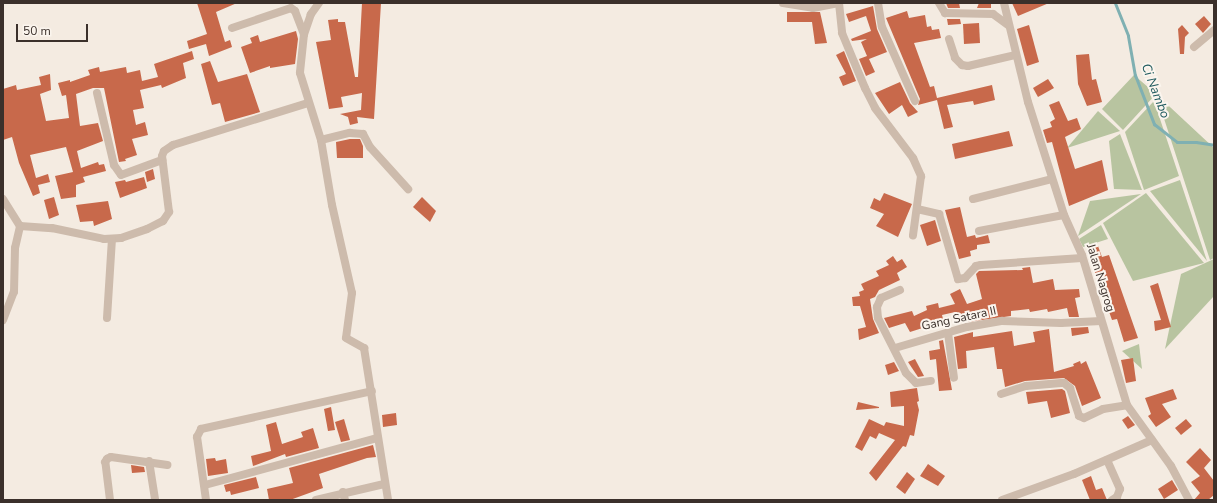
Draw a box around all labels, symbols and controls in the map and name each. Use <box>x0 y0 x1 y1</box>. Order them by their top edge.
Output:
scale bar <box>18 16 90 42</box>
text: 50 m <box>23 23 51 39</box>
water label: Ci Nambo <box>1137 61 1173 121</box>
street label: Jalan Nagrog <box>1083 242 1117 314</box>
street label: Gang Satara II <box>920 304 998 334</box>

